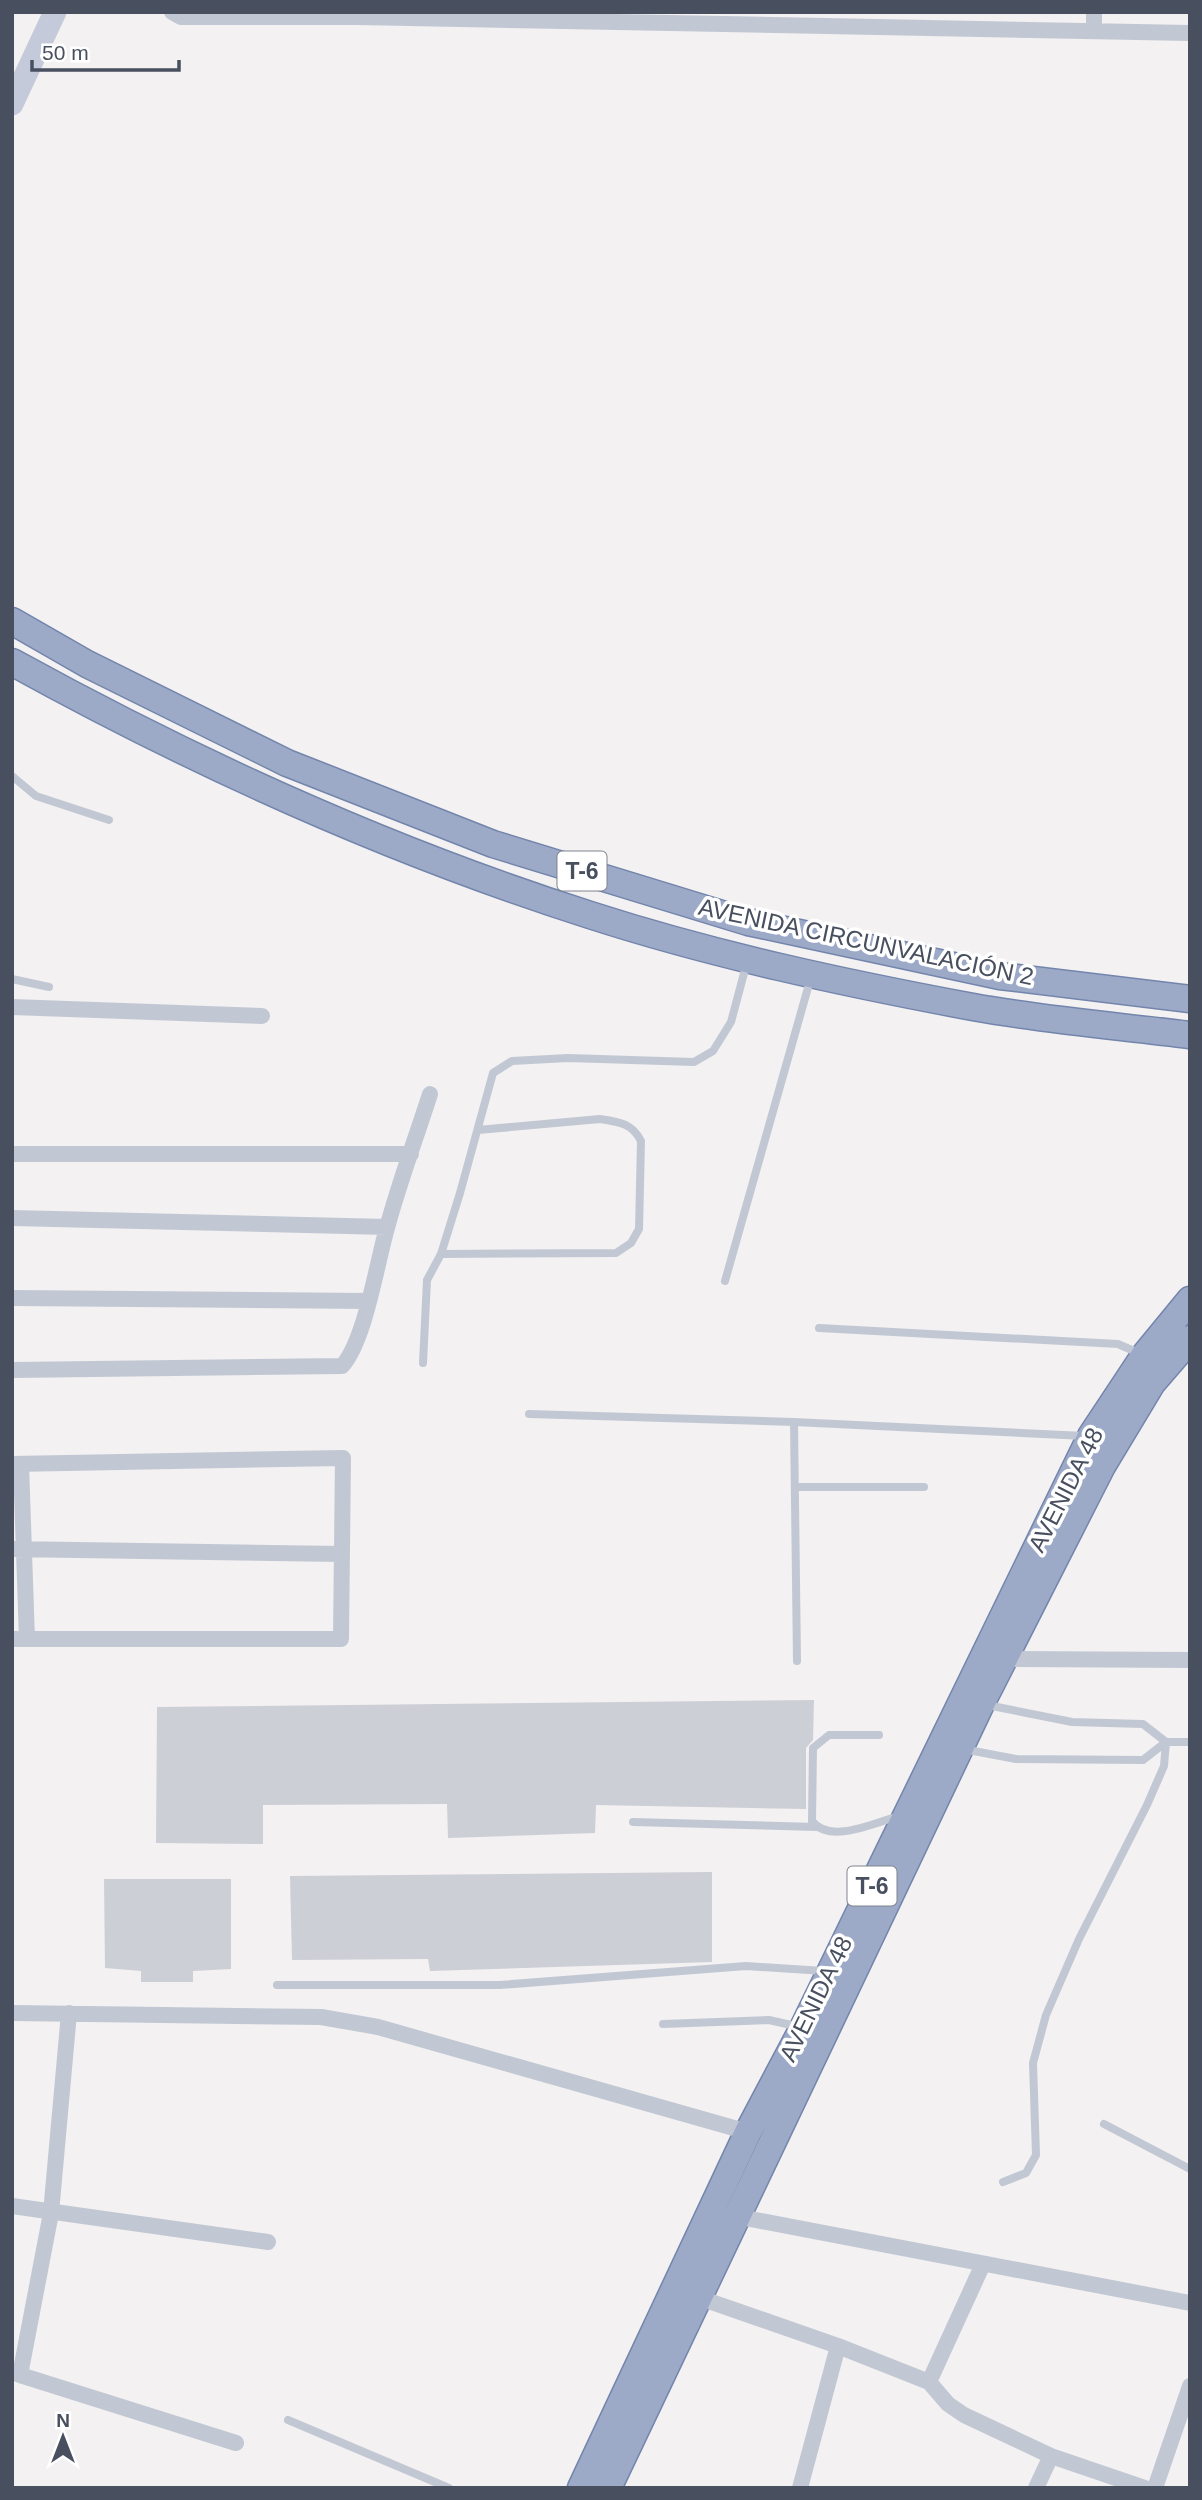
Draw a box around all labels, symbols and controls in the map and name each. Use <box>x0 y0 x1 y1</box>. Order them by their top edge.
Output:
scale bar <box>32 28 178 72</box>
text: 50 m <box>42 41 89 64</box>
road number: T-6 <box>558 852 606 890</box>
street label: AVENIDA CIRCUNVALACIÓN 2 <box>696 893 1036 990</box>
street label: AVENIDA 48 <box>1023 1423 1108 1556</box>
road number: T-6 <box>848 1867 896 1906</box>
street label: AVENIDA 48 <box>774 1932 857 2066</box>
north arrow <box>28 2402 98 2472</box>
text: N <box>56 2410 70 2431</box>

